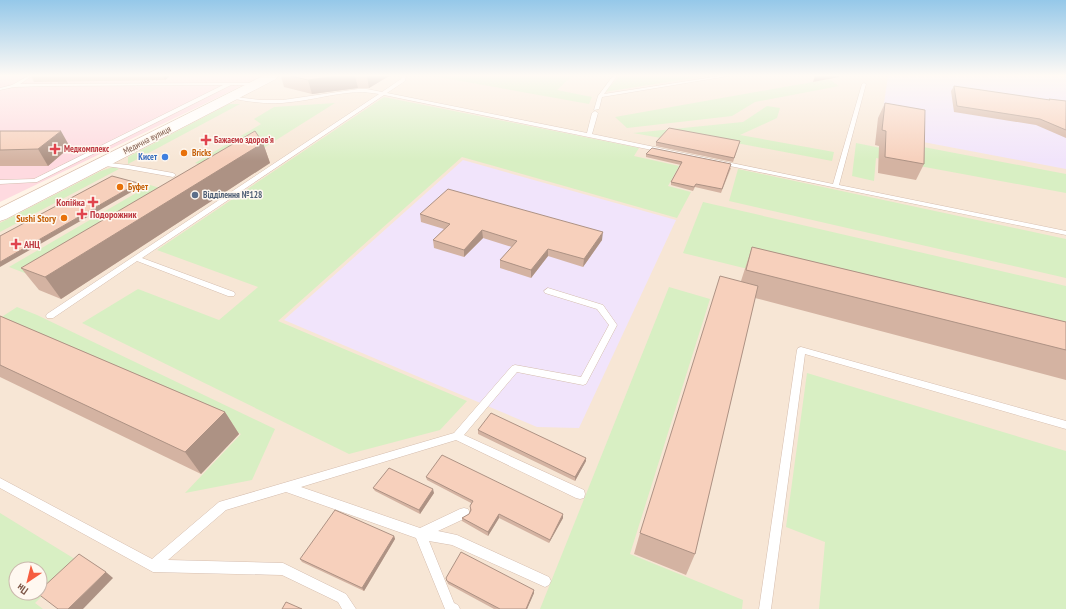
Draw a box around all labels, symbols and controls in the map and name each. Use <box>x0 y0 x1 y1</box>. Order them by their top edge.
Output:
street label: Медична вулиця <box>121 123 173 156</box>
place label: Бажаємо здоровʼя <box>214 134 274 145</box>
marker: Бажаємо здоровʼя <box>201 135 211 145</box>
marker: Медкомплекс <box>49 143 61 155</box>
place label: Медкомплекс <box>64 143 110 154</box>
place label: Bricks <box>192 147 211 158</box>
marker: Bricks <box>179 148 189 158</box>
place label: Кисет <box>138 151 158 162</box>
marker: Кисет <box>160 152 170 162</box>
place label: Буфет <box>128 181 149 192</box>
marker: Буфет <box>115 182 125 192</box>
place label: Відділення №128 <box>203 189 262 200</box>
marker: Відділення №128 <box>190 190 200 200</box>
place label: Копійка <box>56 196 85 209</box>
marker: Копійка <box>88 197 98 207</box>
place label: Подорожник <box>90 208 138 221</box>
marker: Подорожник <box>77 209 87 219</box>
place label: Sushi Story <box>16 212 57 225</box>
marker: Sushi Story <box>59 213 69 223</box>
place label: АНЦ <box>23 238 40 251</box>
marker: АНЦ <box>11 239 21 249</box>
north arrow <box>8 561 48 601</box>
text: Пн <box>14 580 31 598</box>

